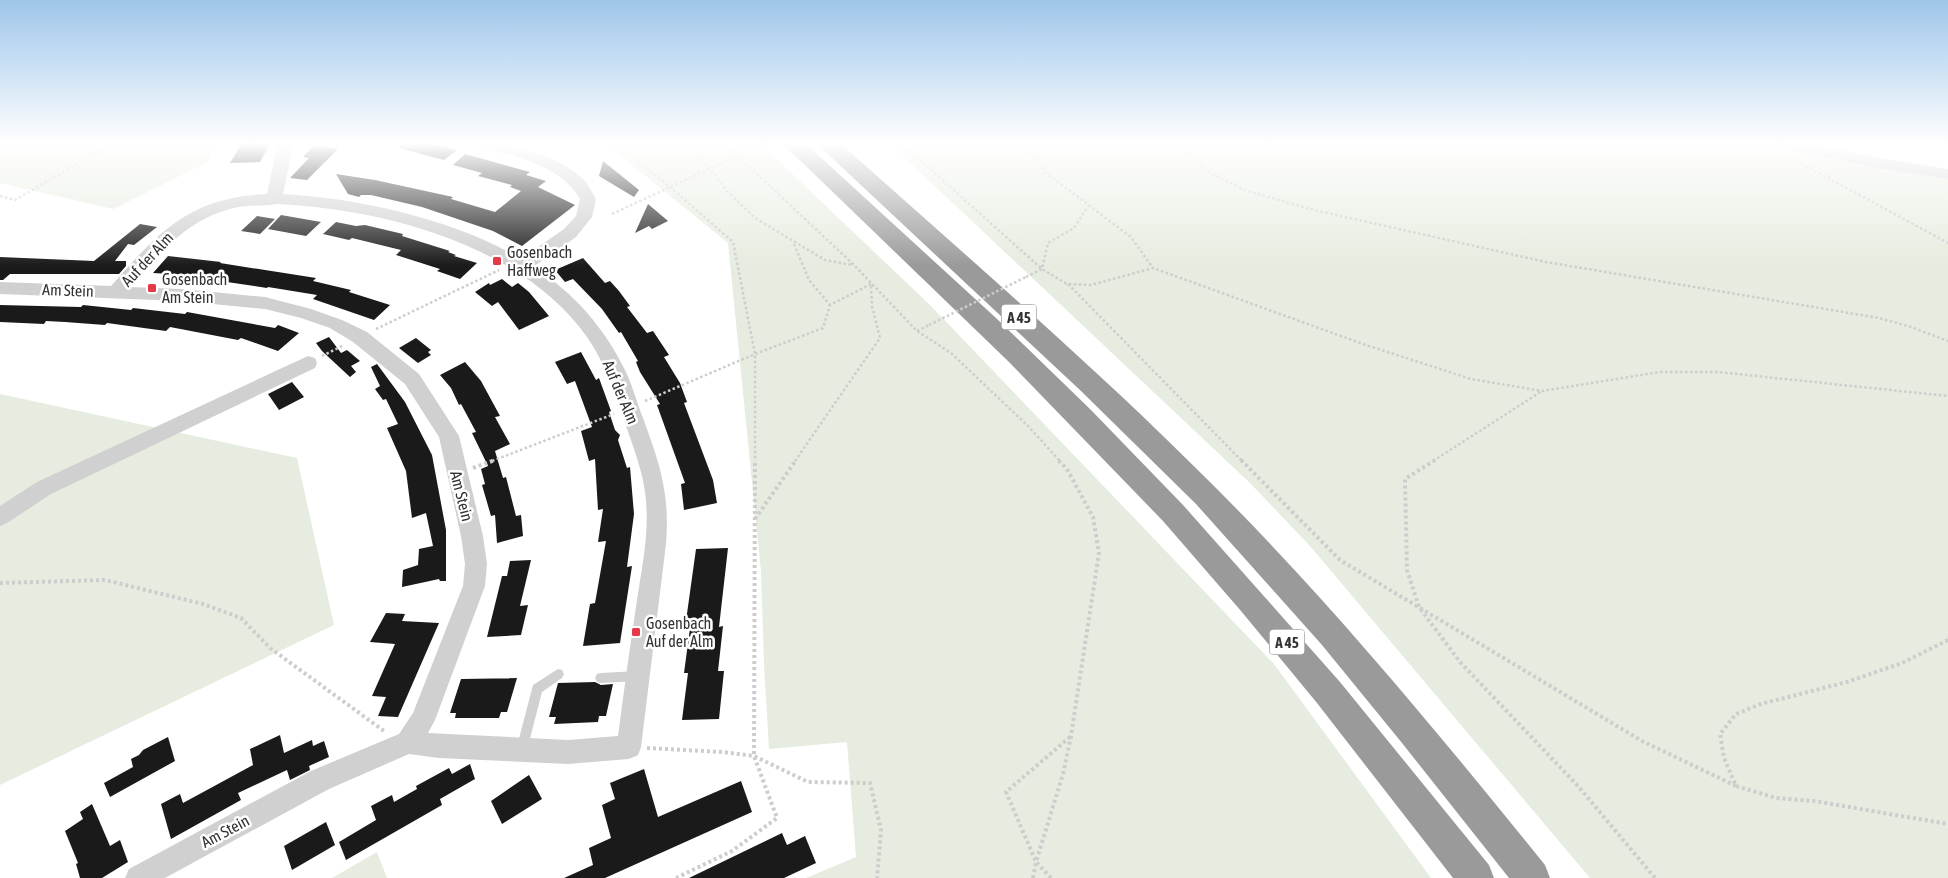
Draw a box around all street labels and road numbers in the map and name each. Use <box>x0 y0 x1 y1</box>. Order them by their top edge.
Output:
street label: Auf der Alm <box>117 228 177 290</box>
street label: Am Stein <box>42 280 94 300</box>
road number: A 45 <box>1002 304 1036 330</box>
street label: Auf der Alm <box>600 357 642 427</box>
street label: Am Stein <box>447 469 477 523</box>
road number: A 45 <box>1270 630 1304 654</box>
street label: Am Stein <box>198 811 252 851</box>

